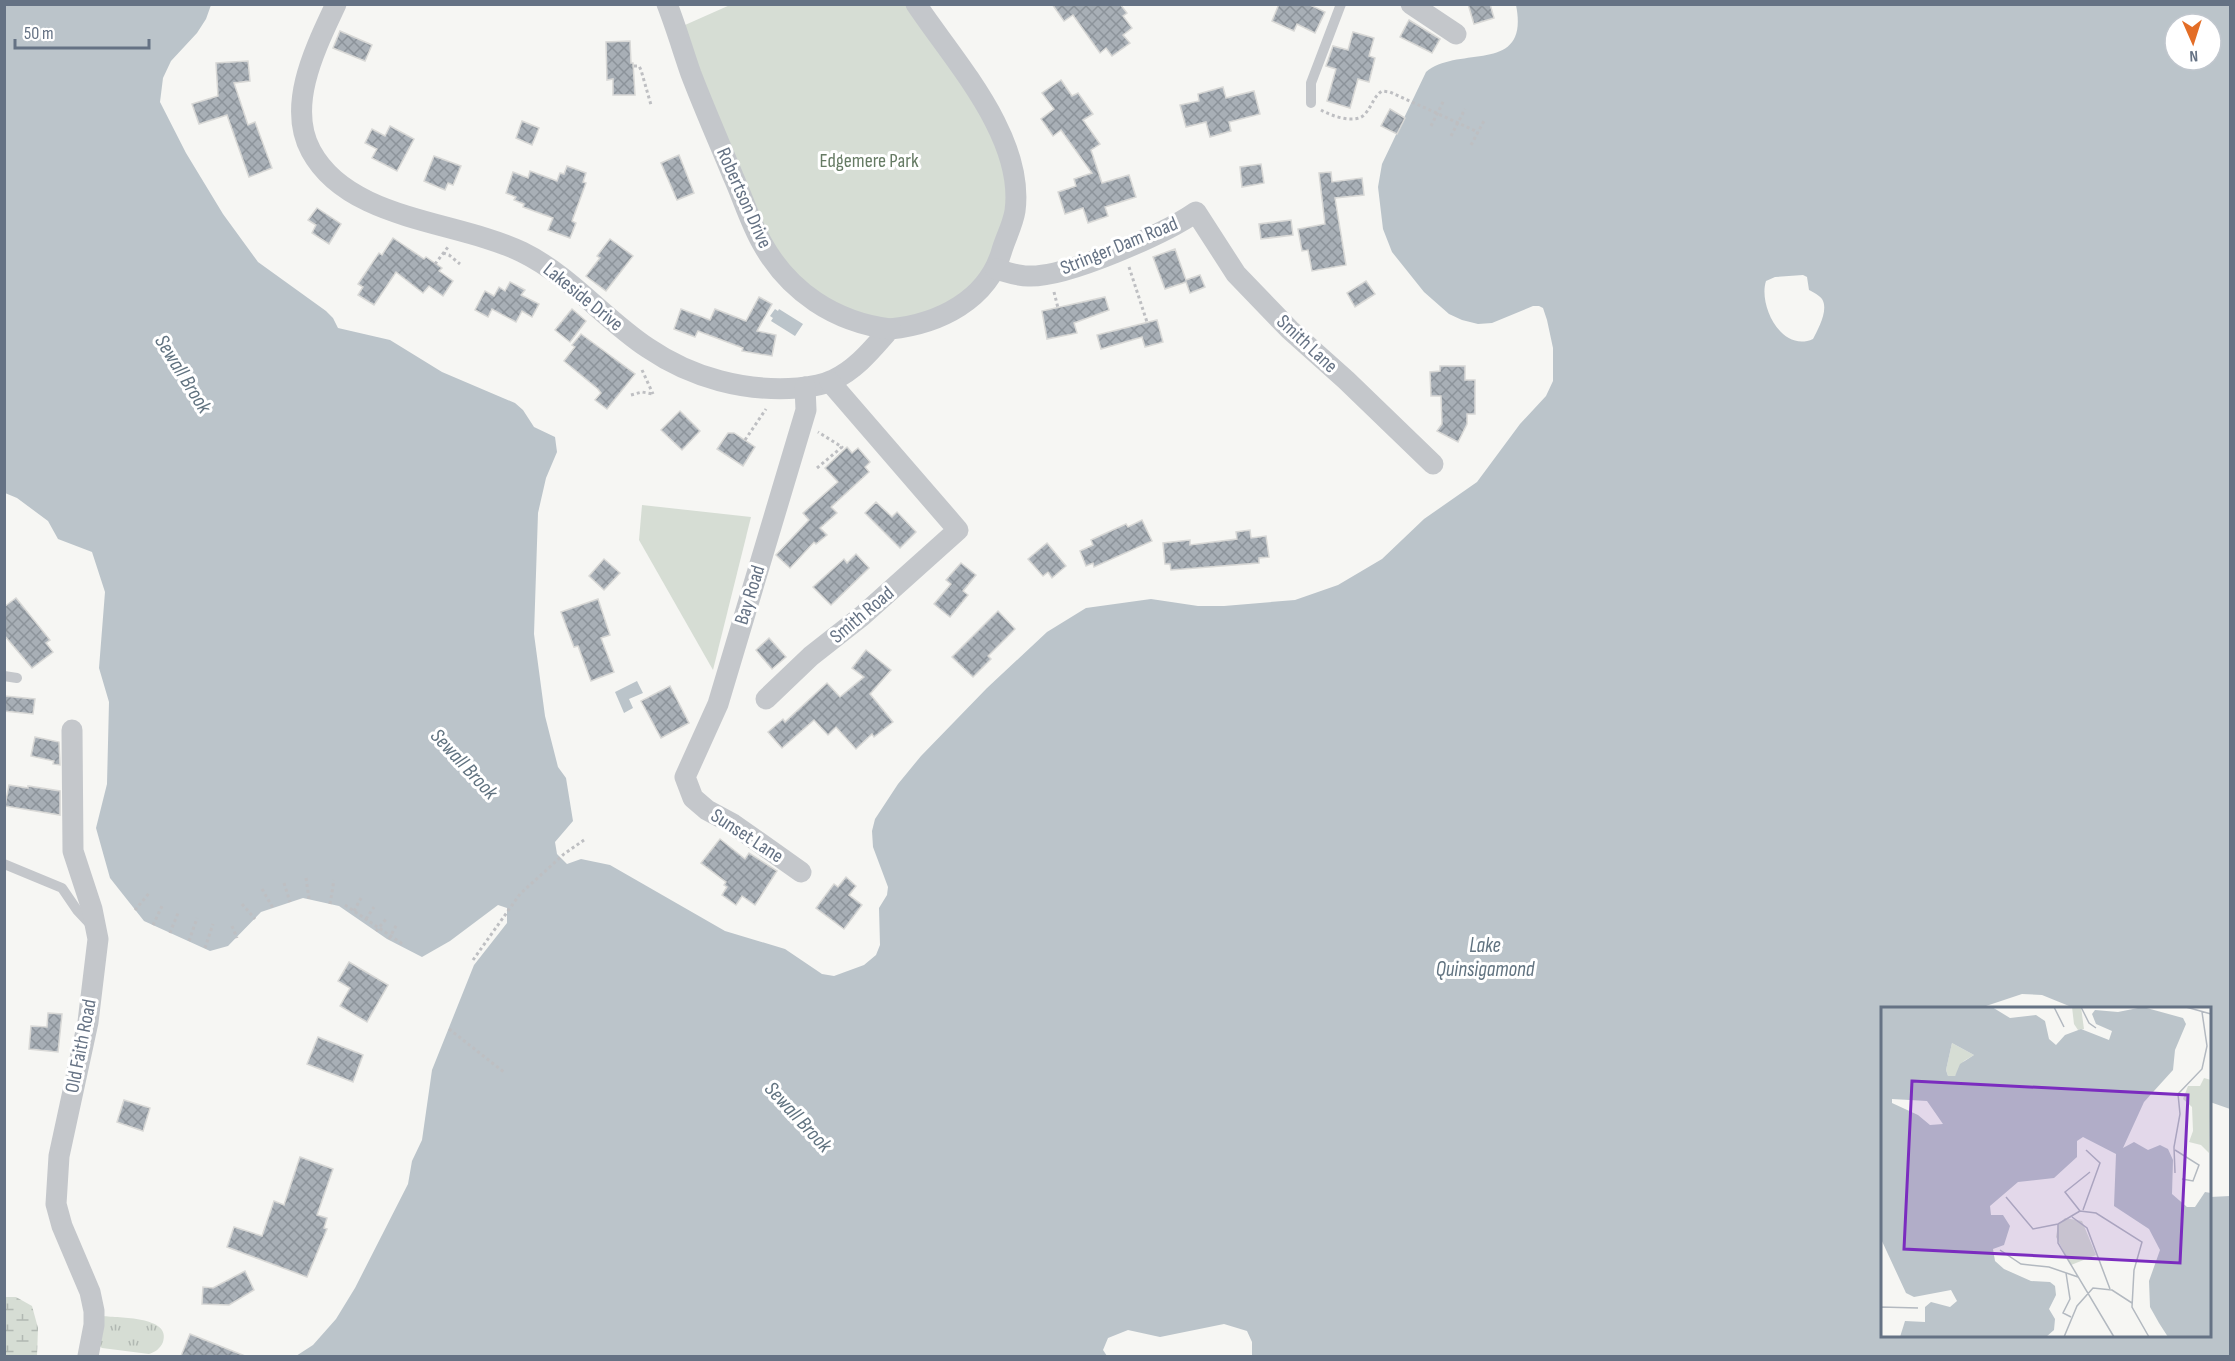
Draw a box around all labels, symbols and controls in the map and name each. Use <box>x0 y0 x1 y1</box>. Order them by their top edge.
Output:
scale bar <box>15 12 148 50</box>
north arrow <box>2163 12 2223 72</box>
text: 50 m <box>24 23 54 44</box>
text: N <box>2189 46 2198 65</box>
street label: Robertson Drive <box>711 144 777 252</box>
park label: Edgemere Park <box>819 149 919 173</box>
street label: Stringer Dam Road <box>1057 212 1181 280</box>
street label: Lakeside Drive <box>538 258 628 336</box>
street label: Smith Lane <box>1272 310 1342 378</box>
water label: Sewall Brook <box>149 330 217 419</box>
street label: Bay Road <box>730 562 770 628</box>
street label: Smith Road <box>825 581 899 649</box>
water label: Sewall Brook <box>425 723 504 805</box>
street label: Sunset Lane <box>706 804 788 868</box>
water label: Lake Quinsigamond <box>1436 933 1536 982</box>
street label: Old Faith Road <box>60 997 102 1095</box>
inset map <box>1881 1007 2211 1337</box>
water label: Sewall Brook <box>759 1076 838 1158</box>

